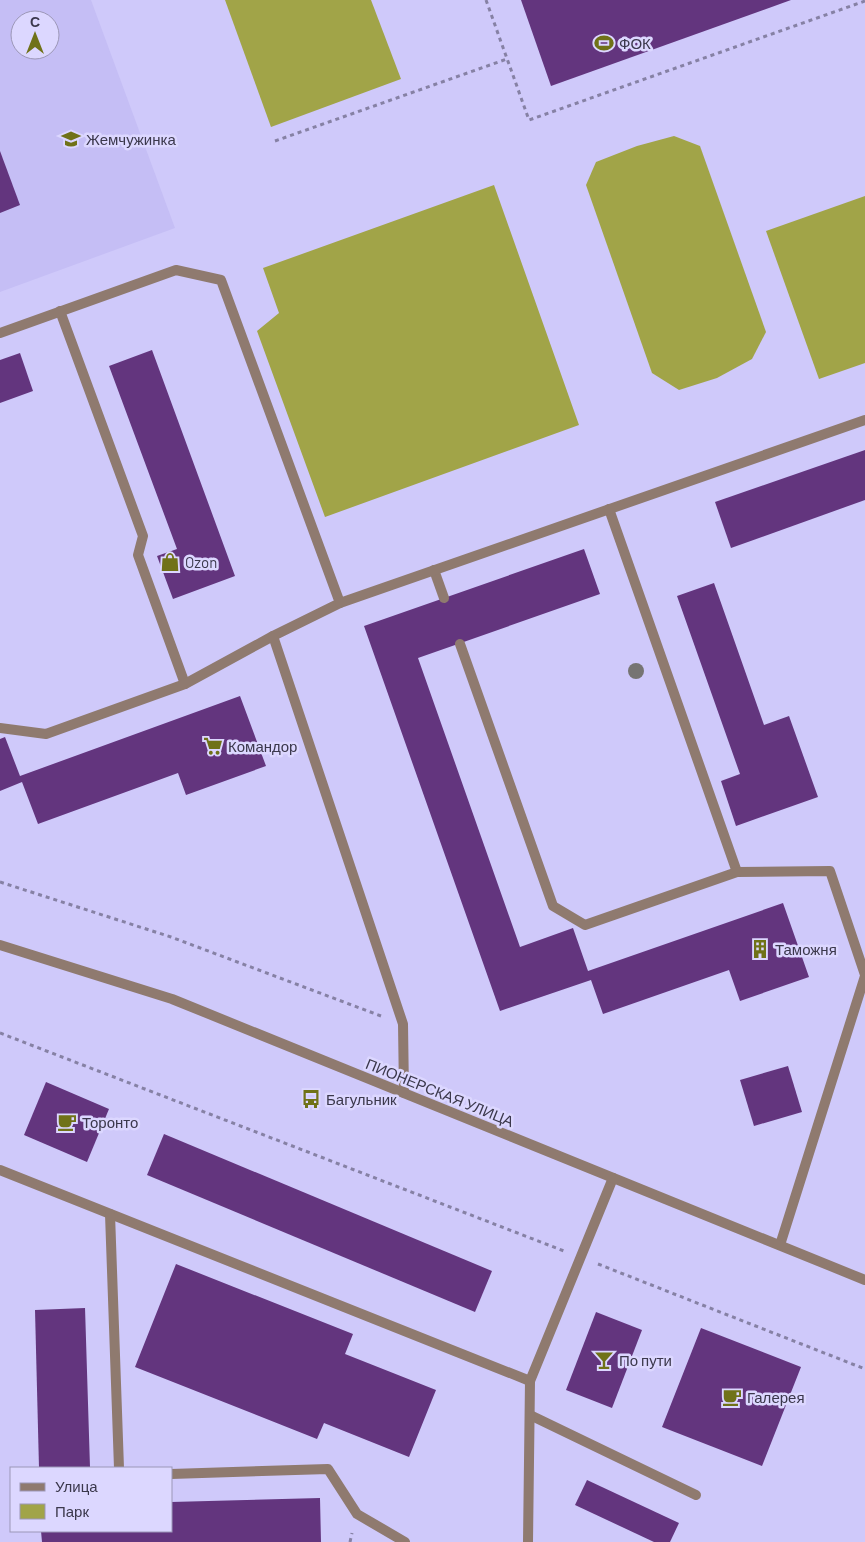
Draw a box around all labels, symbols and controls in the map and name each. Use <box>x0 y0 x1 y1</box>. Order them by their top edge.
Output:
north arrow <box>10 10 60 60</box>
text: С <box>30 13 40 30</box>
sports icon: ФОК <box>593 32 615 54</box>
place label: ФОК <box>619 34 651 52</box>
school or university icon: Жемчужинка <box>60 128 82 150</box>
place label: Жемчужинка <box>86 130 176 148</box>
shop icon: Ozon <box>159 551 181 573</box>
place label: Ozon <box>185 553 217 571</box>
supermarket icon: Командор <box>202 735 224 757</box>
place label: Командор <box>228 737 297 755</box>
building icon: Таможня <box>749 938 771 960</box>
place label: Таможня <box>775 940 837 958</box>
street label: ПИОНЕРСКАЯ УЛИЦА <box>363 1054 517 1130</box>
bus stop icon: Багульник <box>300 1088 322 1110</box>
place label: Багульник <box>326 1090 397 1108</box>
cafe icon: Торонто <box>56 1111 78 1133</box>
place label: Торонто <box>82 1113 138 1131</box>
bar icon: По пути <box>593 1349 615 1371</box>
place label: По пути <box>619 1351 672 1369</box>
cafe icon: Галерея <box>721 1386 743 1408</box>
place label: Галерея <box>747 1388 805 1406</box>
legend <box>10 1467 172 1532</box>
text: Улица <box>55 1477 98 1495</box>
text: Парк <box>55 1502 89 1520</box>

